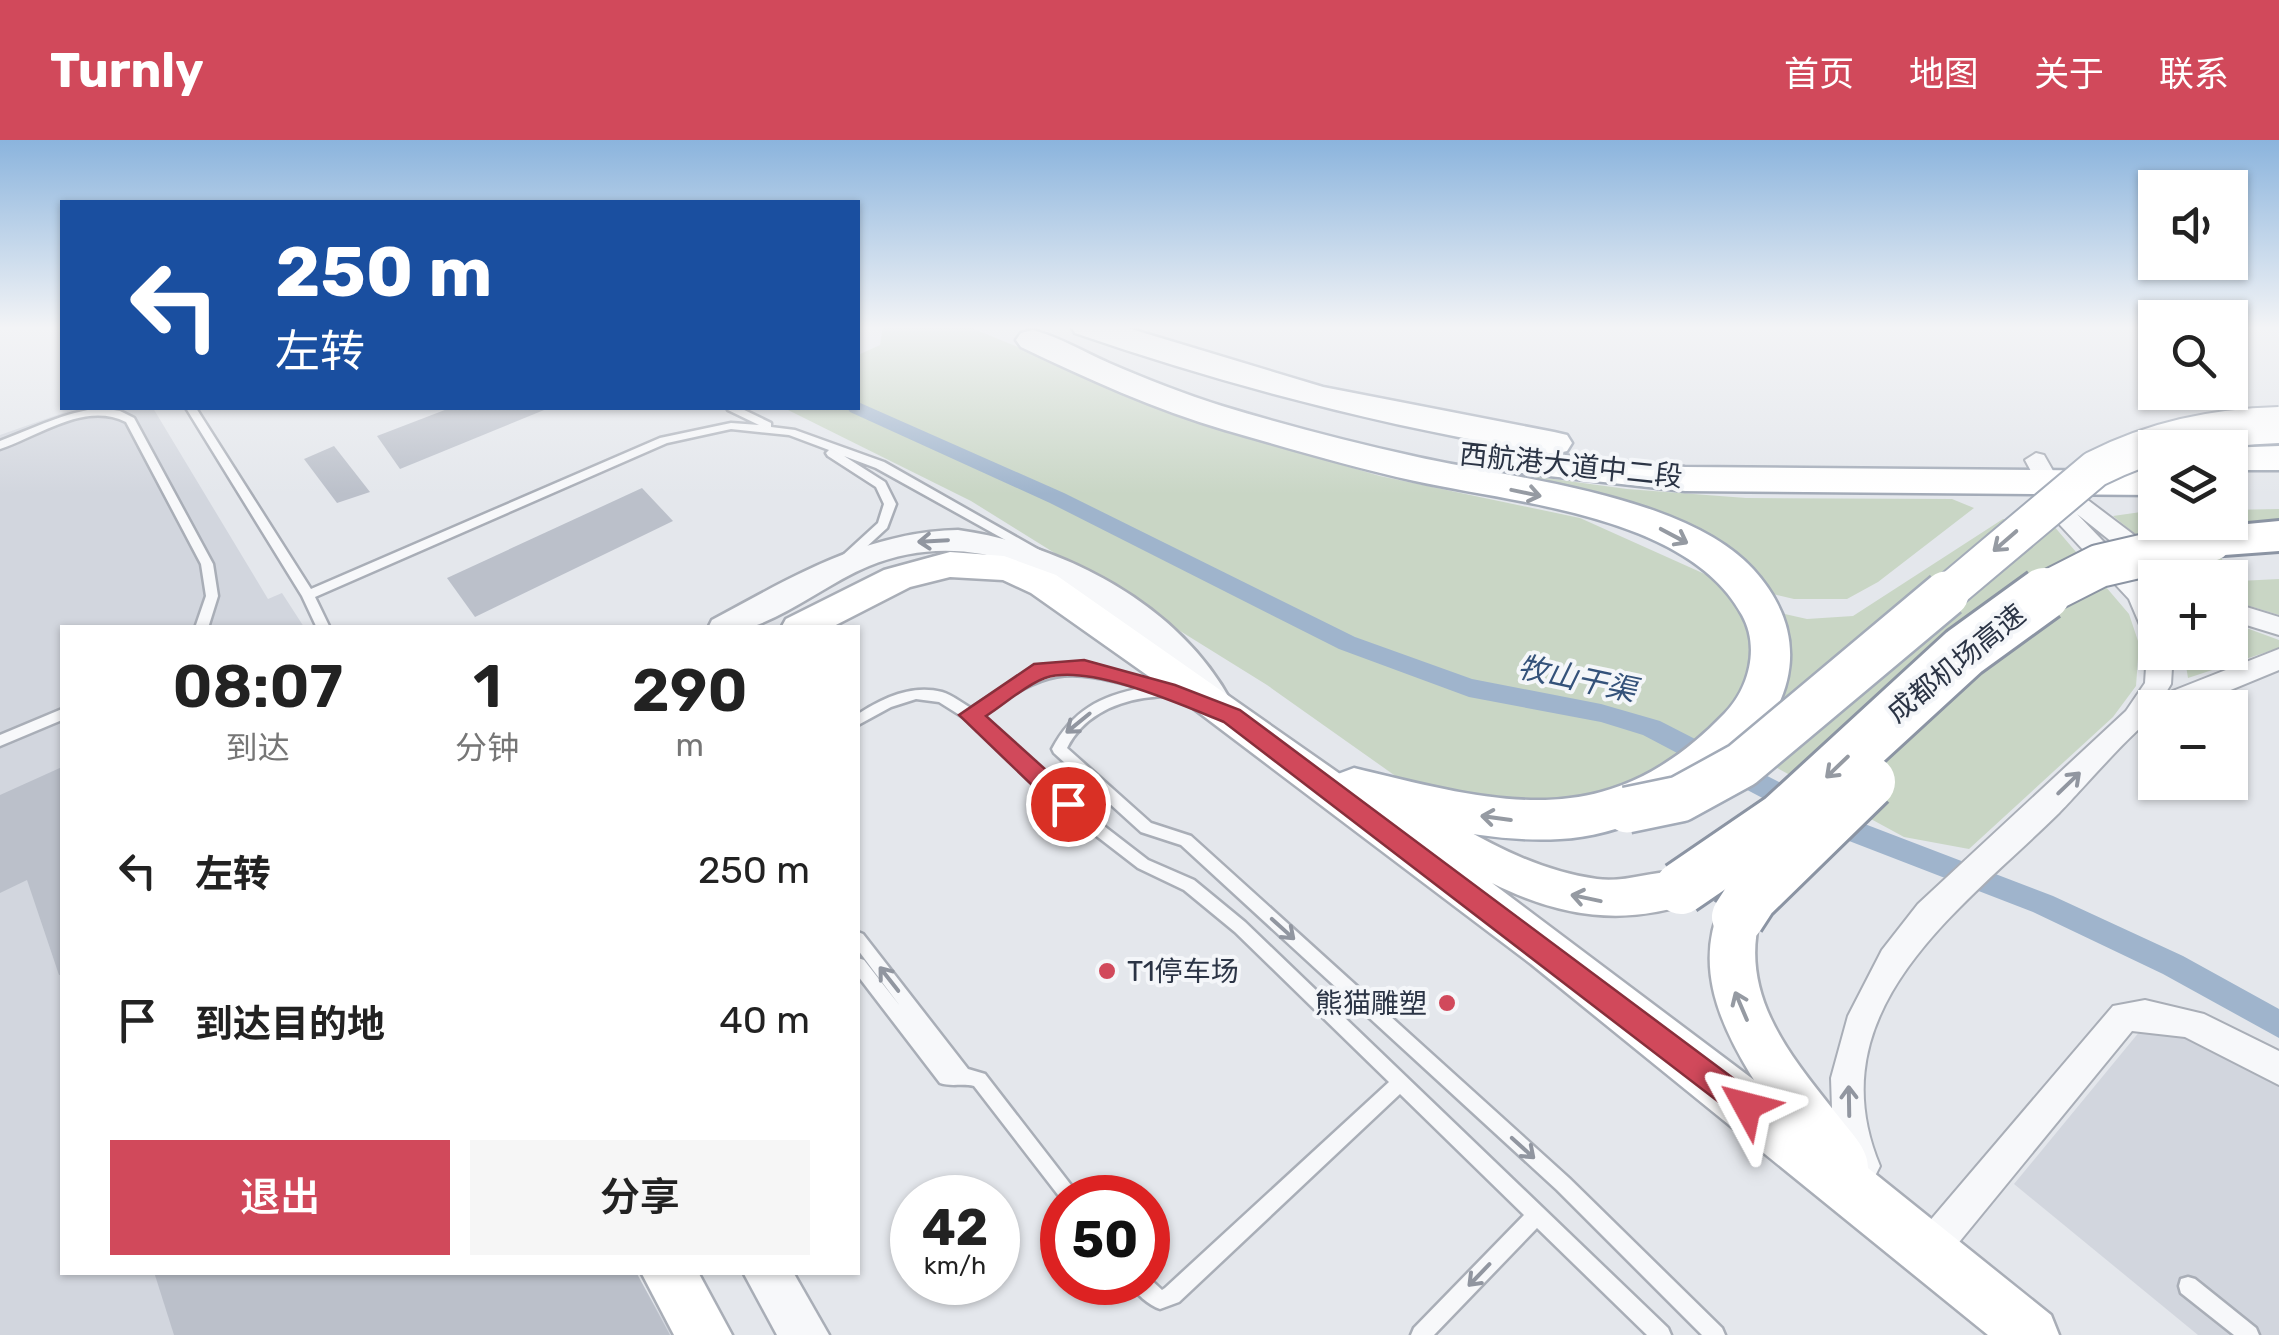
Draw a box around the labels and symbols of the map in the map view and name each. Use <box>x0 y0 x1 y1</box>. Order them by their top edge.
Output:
street label: 西航港大道中二段 <box>1458 437 1684 494</box>
one-way arrow <box>1509 484 1541 503</box>
one-way arrow <box>1659 527 1689 547</box>
one-way arrow <box>1993 530 2018 553</box>
one-way arrow <box>917 532 950 551</box>
street label: 成都机场高速 <box>1881 598 2032 729</box>
water label: 牧山干渠 <box>1515 649 1643 710</box>
one-way arrow <box>1066 712 1092 734</box>
one-way arrow <box>1825 755 1849 779</box>
pin <box>1026 762 1111 847</box>
one-way arrow <box>2057 771 2081 795</box>
one-way arrow <box>1480 808 1513 826</box>
one-way arrow <box>1571 888 1603 907</box>
one-way arrow <box>1270 917 1295 940</box>
place label: T1停车场 <box>1127 955 1239 988</box>
marker: T1停车场 <box>1096 960 1118 982</box>
one-way arrow <box>879 966 900 993</box>
place label: 熊猫雕塑 <box>1315 987 1427 1020</box>
one-way arrow <box>1731 991 1749 1022</box>
marker: 熊猫雕塑 <box>1436 992 1458 1014</box>
position arrow <box>1695 1054 1799 1158</box>
one-way arrow <box>1840 1085 1858 1118</box>
one-way arrow <box>1510 1136 1535 1159</box>
speed limit sign: 50 <box>1040 1175 1170 1305</box>
one-way arrow <box>1468 1262 1491 1287</box>

